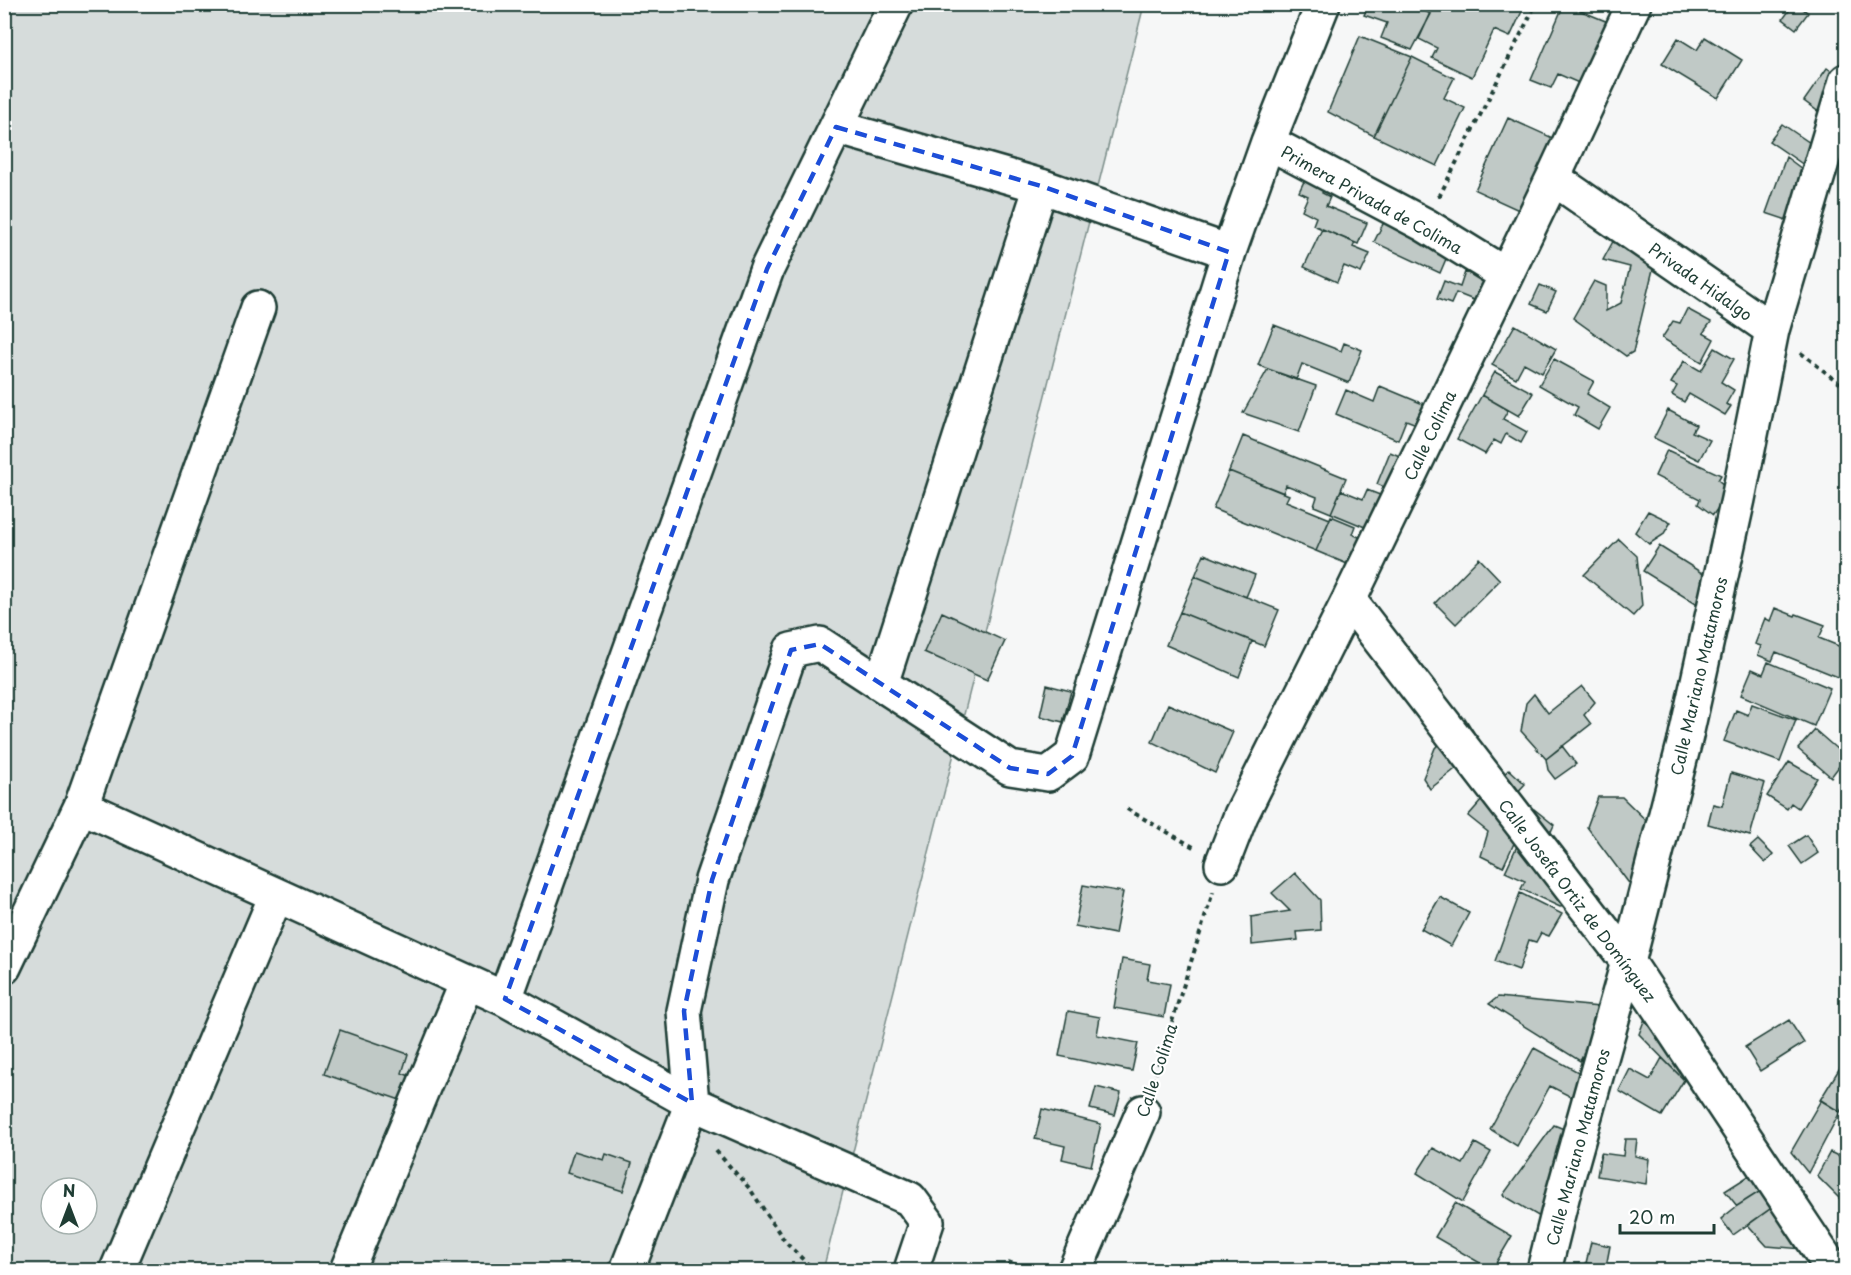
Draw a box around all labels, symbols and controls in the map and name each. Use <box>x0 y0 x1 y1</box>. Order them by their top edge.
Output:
street label: Primera Privada de Colima <box>1277 139 1467 259</box>
street label: Privada Hidalgo <box>1644 236 1758 326</box>
street label: Calle Colima <box>1397 386 1461 484</box>
street label: Calle Mariano Matamoros <box>1663 574 1733 778</box>
street label: Calle Josefa Ortiz de Domínguez <box>1494 793 1663 1007</box>
street label: Calle Colima <box>1130 1020 1182 1120</box>
street label: Calle Mariano Matamoros <box>1539 1046 1615 1248</box>
north arrow <box>39 1176 99 1236</box>
text: N <box>63 1178 75 1202</box>
scale bar <box>1620 1197 1714 1235</box>
text: 20 m <box>1629 1203 1675 1230</box>

